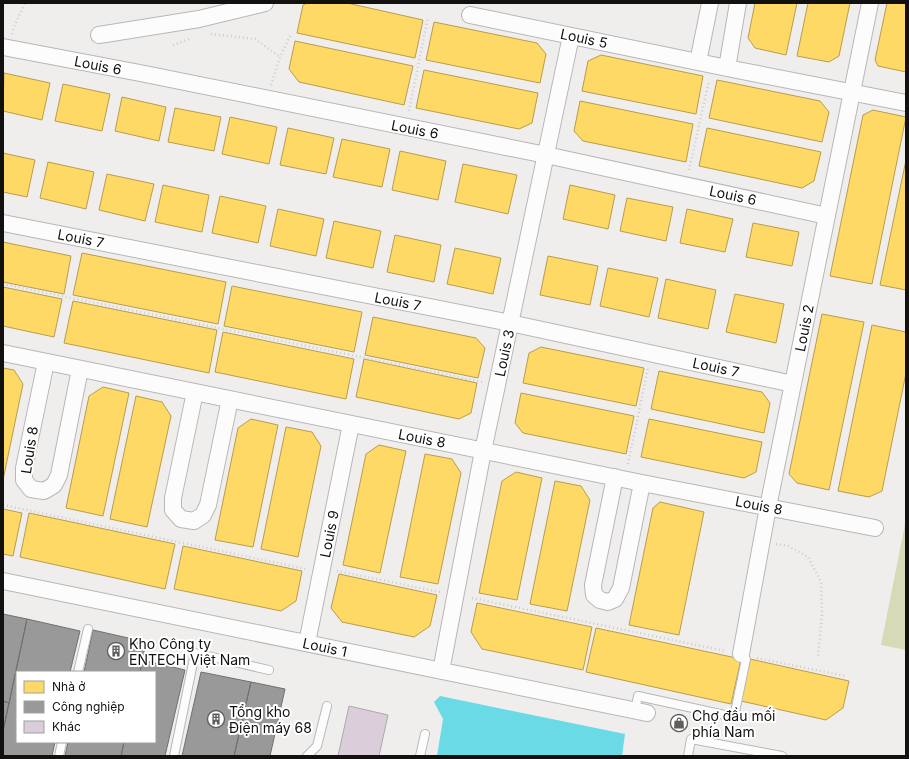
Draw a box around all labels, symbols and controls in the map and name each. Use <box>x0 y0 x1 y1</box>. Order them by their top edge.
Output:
street label: Louis 5 <box>559 25 609 51</box>
street label: Louis 6 <box>73 52 123 78</box>
street label: Louis 6 <box>390 116 440 142</box>
street label: Louis 6 <box>708 182 758 208</box>
street label: Louis 7 <box>56 225 106 251</box>
street label: Louis 7 <box>373 288 423 314</box>
street label: Louis 2 <box>791 303 817 353</box>
street label: Louis 3 <box>491 328 517 378</box>
street label: Louis 7 <box>691 354 741 380</box>
street label: Louis 8 <box>17 425 41 475</box>
street label: Louis 8 <box>397 425 447 451</box>
street label: Louis 8 <box>734 492 784 518</box>
street label: Louis 9 <box>316 509 342 559</box>
street label: Louis 1 <box>301 634 349 660</box>
place label: Kho Công ty ENTECH Việt Nam <box>129 635 250 668</box>
building icon: Kho Công ty ENTECH Việt Nam <box>106 641 126 661</box>
legend <box>16 671 156 743</box>
text: Nhà ở <box>52 679 85 694</box>
text: Công nghiệp <box>52 699 125 714</box>
place label: Tổng kho Điện máy 68 <box>229 703 312 736</box>
place label: Chợ đầu mối phía Nam <box>692 707 776 740</box>
building icon: Tổng kho Điện máy 68 <box>206 709 226 729</box>
shop icon: Chợ đầu mối phía Nam <box>669 713 689 733</box>
text: Khác <box>52 719 81 734</box>

